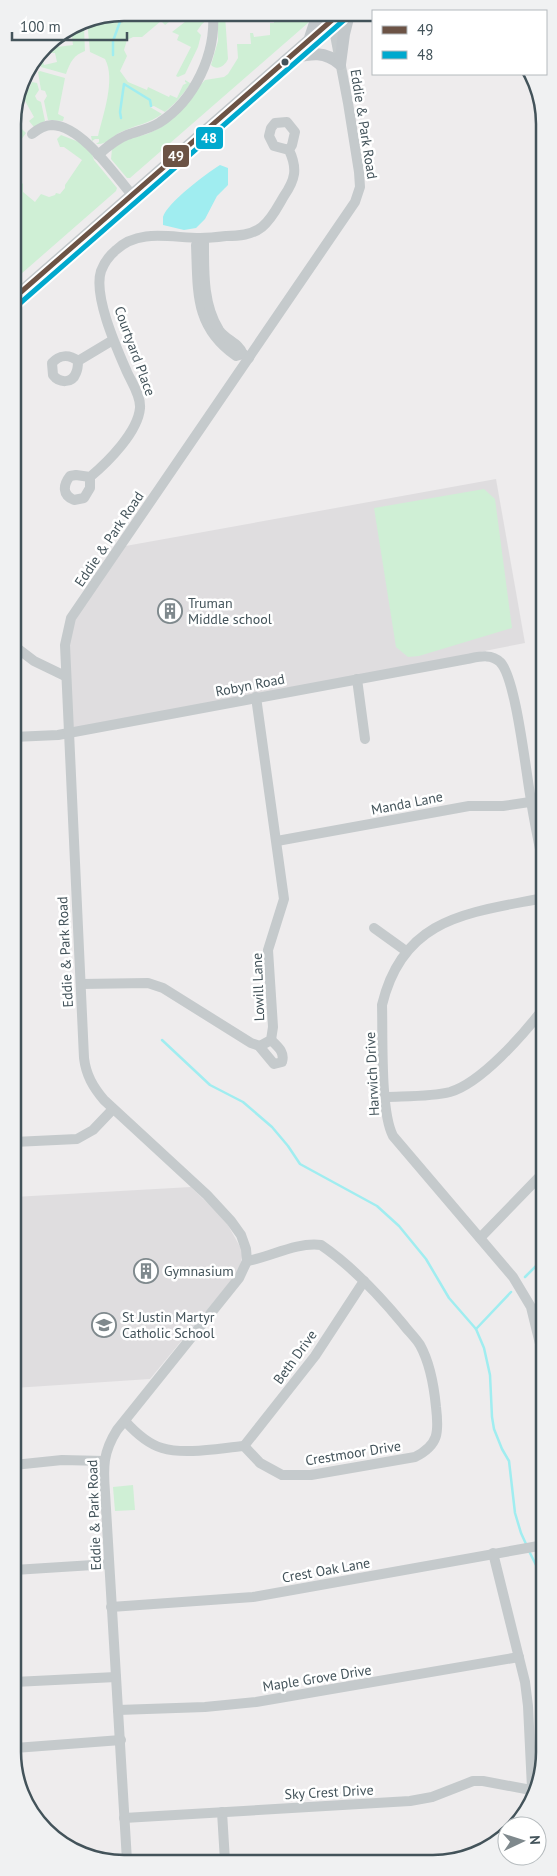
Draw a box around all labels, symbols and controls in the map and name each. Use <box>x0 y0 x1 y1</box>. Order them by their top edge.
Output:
scale bar <box>12 10 128 42</box>
legend <box>372 10 547 75</box>
text: 100 m <box>20 17 61 36</box>
text: 49 <box>417 20 433 39</box>
text: 48 <box>417 45 433 64</box>
unlabelled marker <box>280 57 290 67</box>
street label: Eddie & Park Road <box>346 68 382 180</box>
line badge: 48 <box>195 126 224 150</box>
text: 48 <box>201 129 217 147</box>
line badge: 49 <box>162 144 190 168</box>
text: 49 <box>168 147 184 165</box>
street label: Courtyard Place <box>110 304 160 398</box>
street label: Eddie & Park Road <box>70 488 148 590</box>
place label: Truman Middle school <box>188 594 272 628</box>
building icon: Truman Middle school <box>157 598 183 624</box>
street label: Robyn Road <box>214 669 286 701</box>
street label: Manda Lane <box>370 787 444 819</box>
street label: Eddie & Park Road <box>53 896 77 1008</box>
street label: Lowill Lane <box>248 953 268 1021</box>
street label: Harwich Drive <box>361 1031 383 1117</box>
building icon: Gymnasium <box>133 1258 159 1284</box>
place label: Gymnasium <box>164 1262 234 1280</box>
place label: St Justin Martyr Catholic School <box>122 1308 215 1342</box>
school or university icon: St Justin Martyr Catholic School <box>91 1312 117 1338</box>
street label: Beth Drive <box>269 1326 321 1388</box>
street label: Crestmoor Drive <box>304 1437 402 1469</box>
street label: Eddie & Park Road <box>83 1459 105 1571</box>
street label: Crest Oak Lane <box>280 1553 372 1587</box>
street label: Maple Grove Drive <box>261 1661 373 1695</box>
street label: Sky Crest Drive <box>284 1781 374 1803</box>
north arrow <box>497 1816 547 1866</box>
text: N <box>526 1835 544 1845</box>

